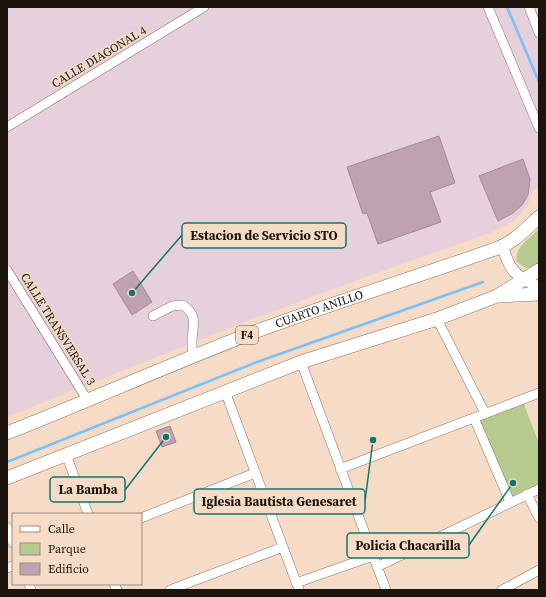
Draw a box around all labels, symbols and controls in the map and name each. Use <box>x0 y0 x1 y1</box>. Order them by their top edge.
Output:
street label: CALLE DIAGONAL 4 <box>49 22 149 92</box>
callout: Estacion de Servicio STO <box>182 223 346 248</box>
text: Estacion de Servicio STO <box>190 227 338 244</box>
street label: CALLE TRANSVERSAL 3 <box>17 270 99 388</box>
street label: CUARTO ANILLO <box>273 286 365 332</box>
road number: F4 <box>236 326 258 344</box>
callout: La Bamba <box>50 477 125 502</box>
text: La Bamba <box>58 481 118 498</box>
callout: Iglesia Bautista Genesaret <box>194 489 365 514</box>
text: Iglesia Bautista Genesaret <box>202 493 357 510</box>
legend <box>12 513 142 585</box>
text: Calle <box>48 521 75 537</box>
callout: Policia Chacarilla <box>347 533 469 558</box>
text: Policia Chacarilla <box>355 537 461 554</box>
text: Parque <box>48 541 86 557</box>
text: Edificio <box>48 561 89 577</box>

